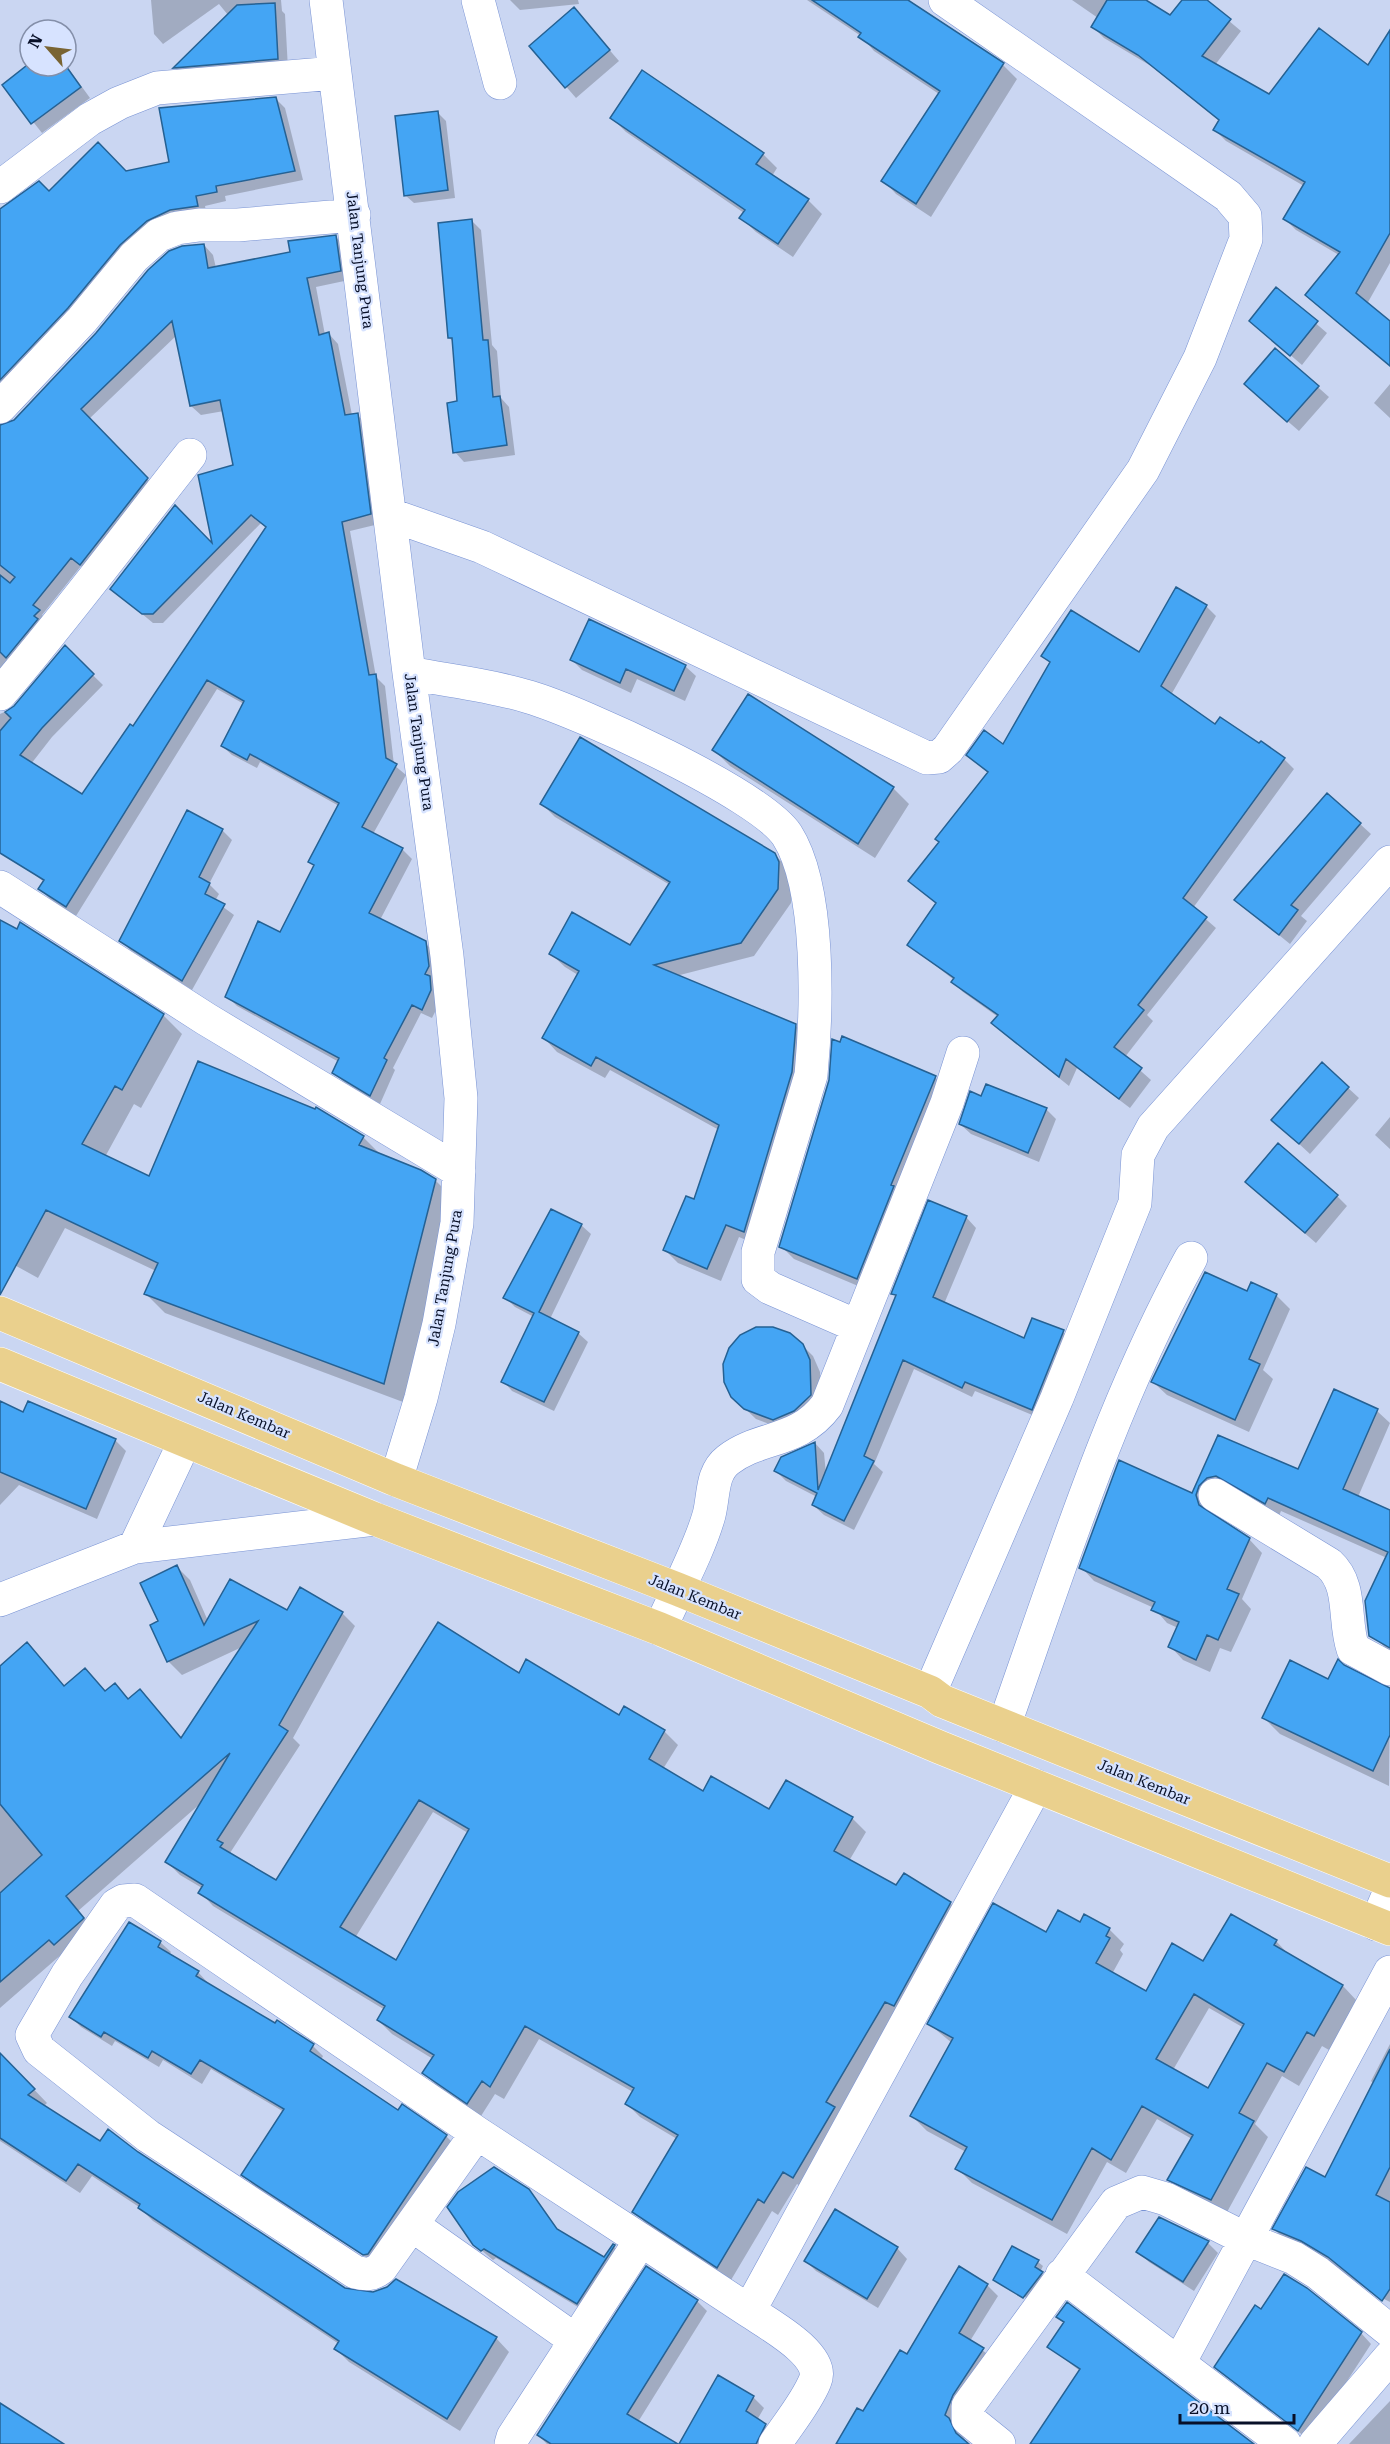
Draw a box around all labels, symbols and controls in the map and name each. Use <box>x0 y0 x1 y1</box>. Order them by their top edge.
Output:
north arrow <box>18 18 78 78</box>
text: N <box>24 31 46 51</box>
street label: Jalan Tanjung Pura <box>343 190 377 330</box>
street label: Jalan Tanjung Pura <box>400 672 438 812</box>
street label: Jalan Tanjung Pura <box>424 1208 466 1348</box>
street label: Jalan Kembar <box>195 1387 293 1443</box>
street label: Jalan Kembar <box>646 1570 744 1624</box>
street label: Jalan Kembar <box>1095 1755 1193 1809</box>
scale bar <box>1180 2387 1294 2425</box>
text: 20 m <box>1189 2397 1230 2418</box>

